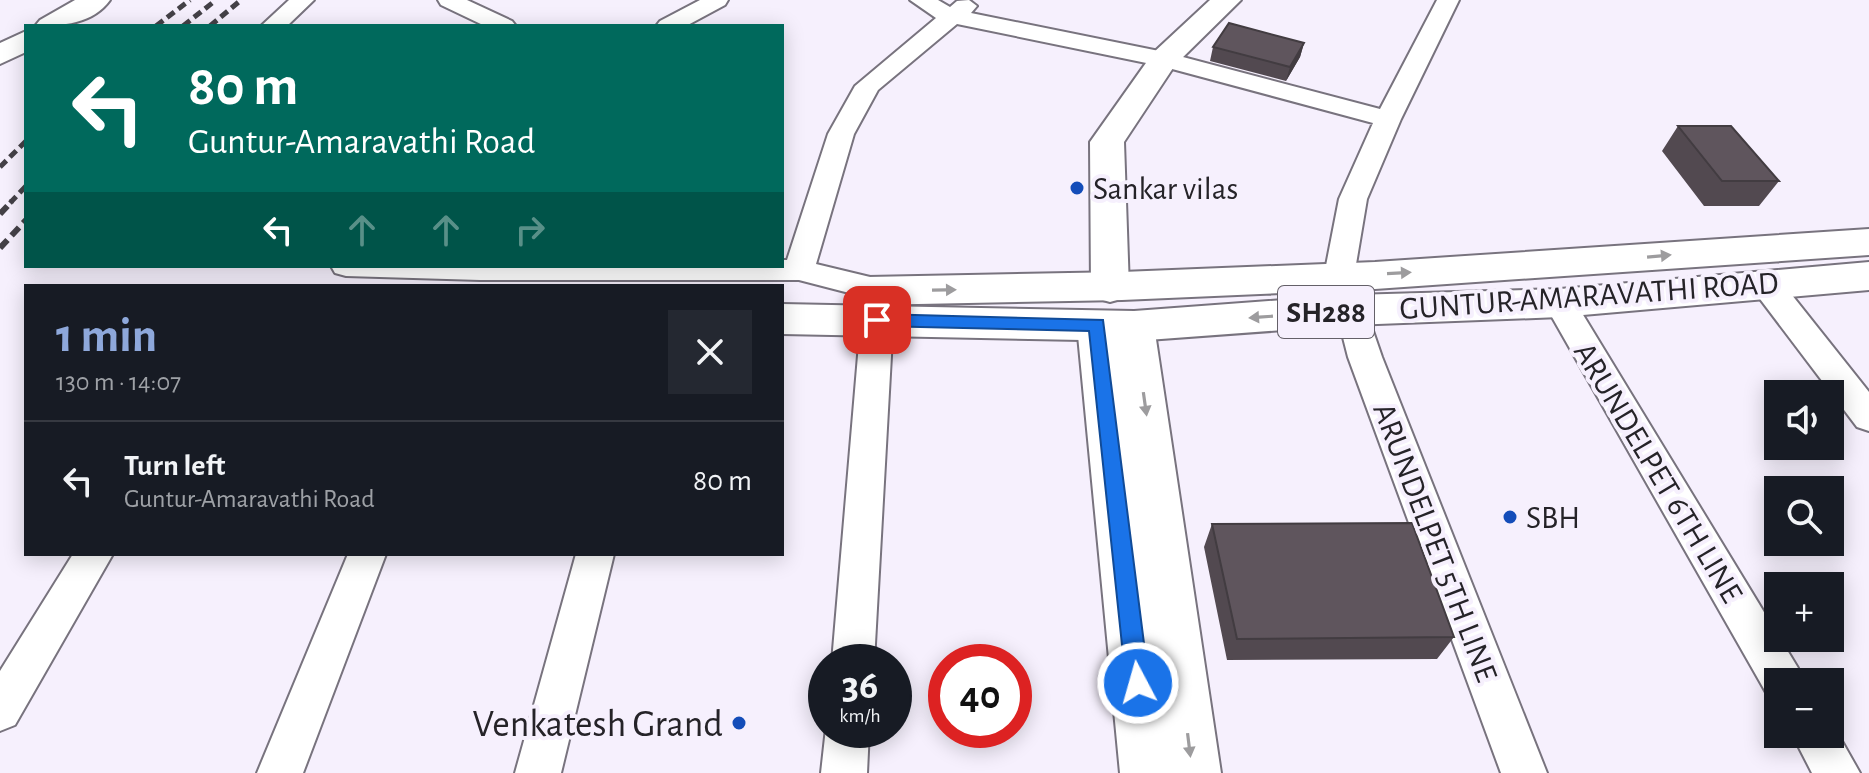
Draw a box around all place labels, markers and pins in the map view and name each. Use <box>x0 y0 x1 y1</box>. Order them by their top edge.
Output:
place label: Sankar vilas <box>1093 173 1238 205</box>
marker: Sankar vilas <box>1068 179 1086 197</box>
pin <box>843 286 911 354</box>
place label: SBH <box>1526 502 1580 534</box>
marker: SBH <box>1501 508 1519 526</box>
place label: Venkatesh Grand <box>472 706 723 744</box>
marker: Venkatesh Grand <box>730 714 748 732</box>

